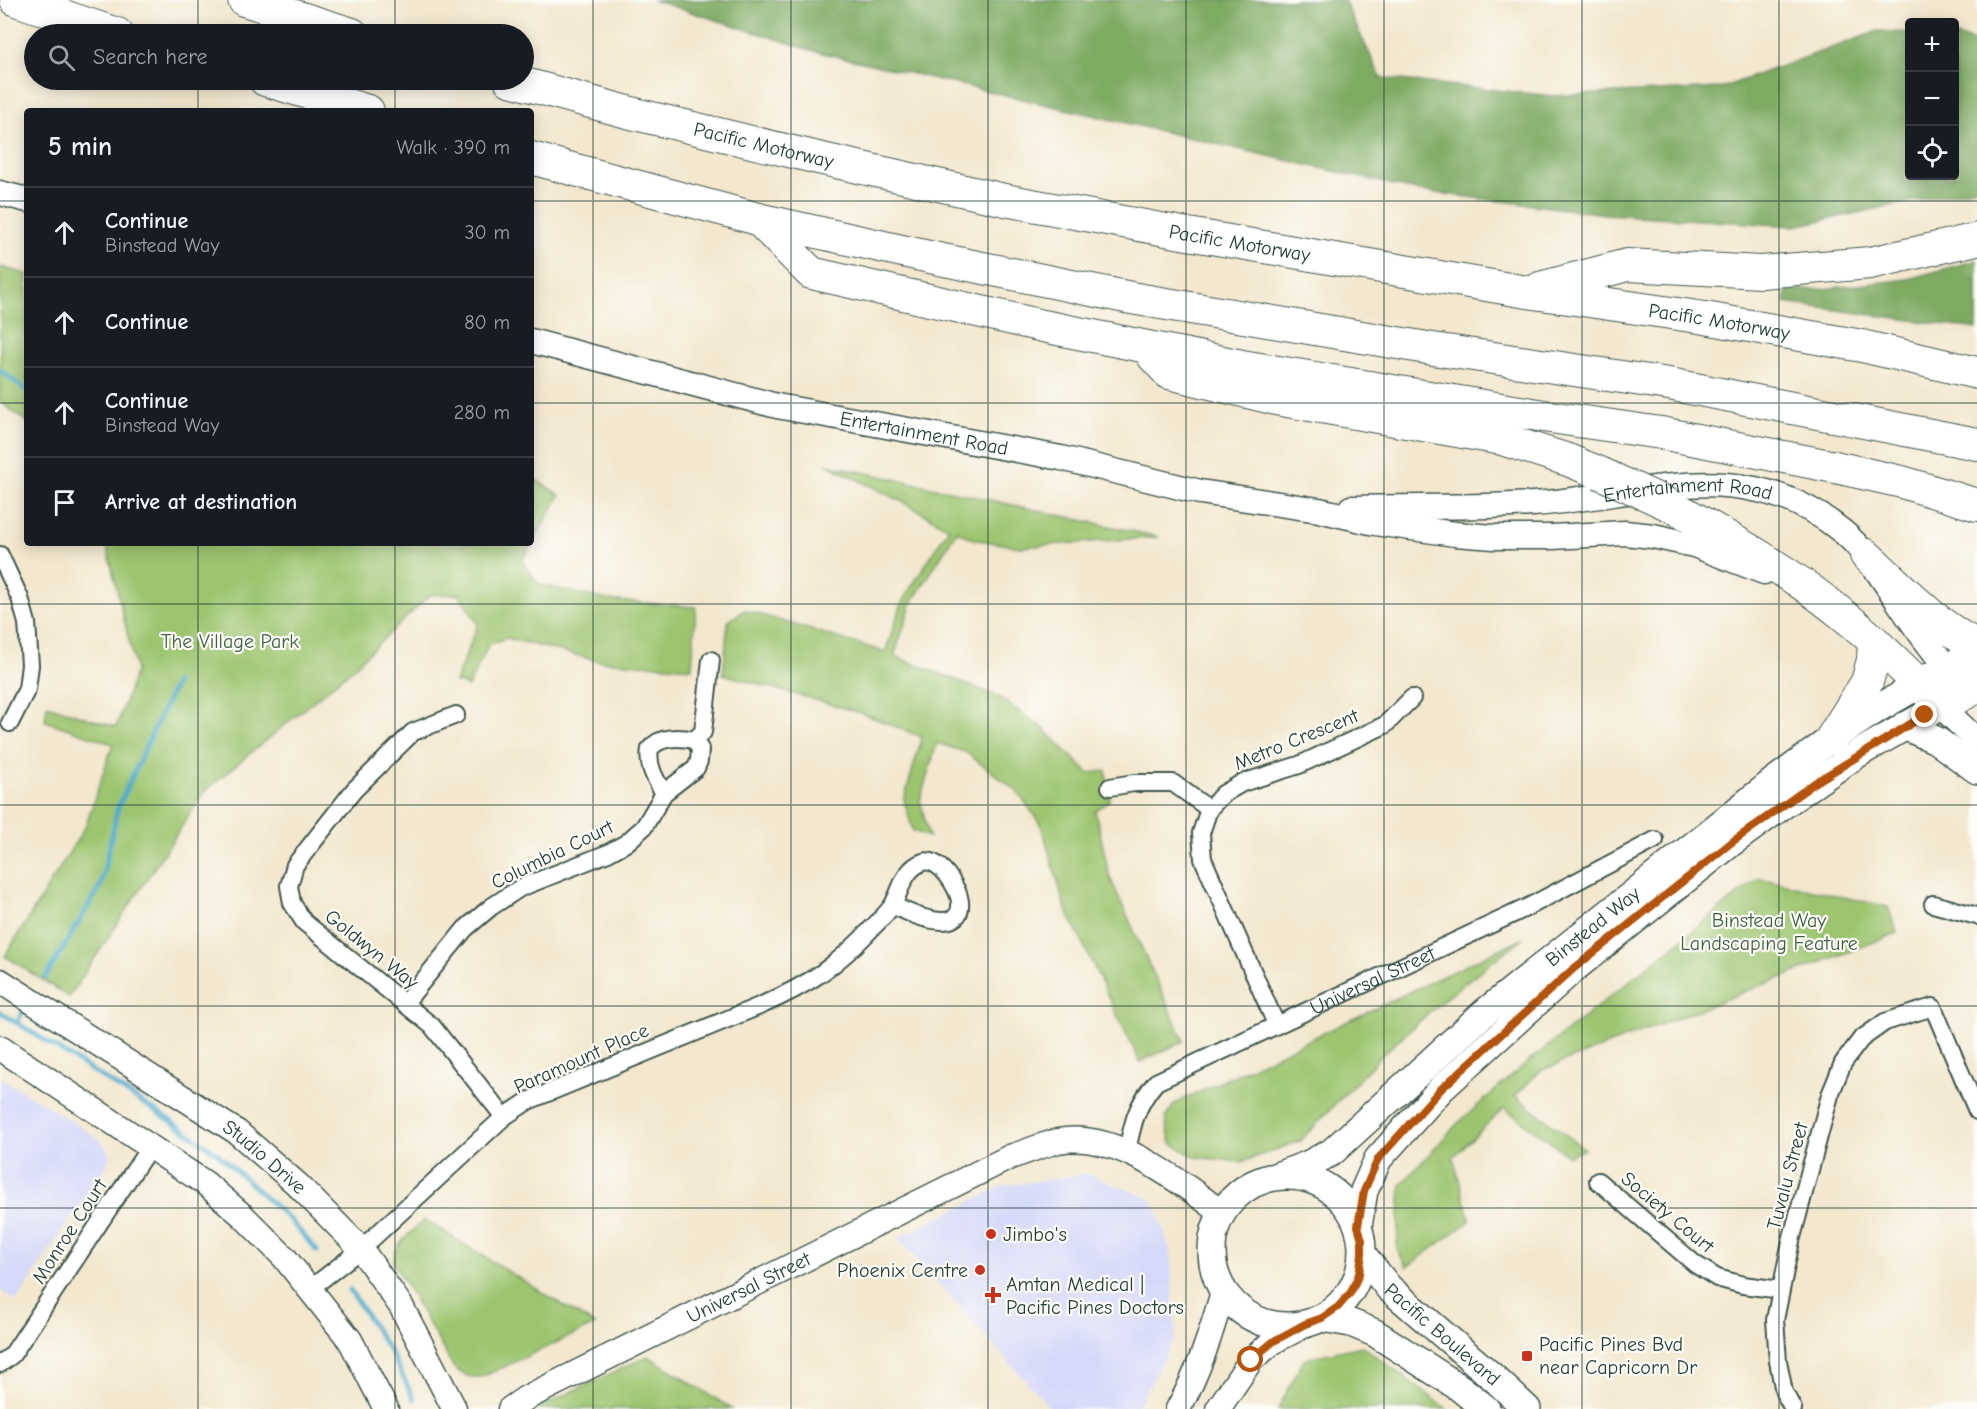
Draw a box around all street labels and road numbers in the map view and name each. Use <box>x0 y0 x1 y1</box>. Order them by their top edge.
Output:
street label: Pacific Motorway <box>691 118 836 173</box>
street label: Pacific Motorway <box>1167 220 1312 267</box>
street label: Pacific Motorway <box>1647 299 1792 345</box>
street label: Entertainment Road <box>838 407 1010 460</box>
street label: Entertainment Road <box>1601 473 1775 507</box>
street label: Metro Crescent <box>1231 704 1363 775</box>
street label: Columbia Court <box>487 814 618 894</box>
street label: Binstead Way <box>1541 882 1645 971</box>
street label: Goldwyn Way <box>320 905 423 994</box>
street label: Universal Street <box>1307 941 1440 1020</box>
street label: Paramount Place <box>510 1018 652 1098</box>
street label: Studio Drive <box>219 1115 311 1199</box>
street label: Tuvalu Street <box>1762 1119 1813 1232</box>
street label: Society Court <box>1617 1167 1720 1259</box>
street label: Monroe Court <box>27 1174 112 1288</box>
street label: Universal Street <box>683 1247 816 1328</box>
street label: Pacific Boulevard <box>1380 1278 1505 1390</box>

